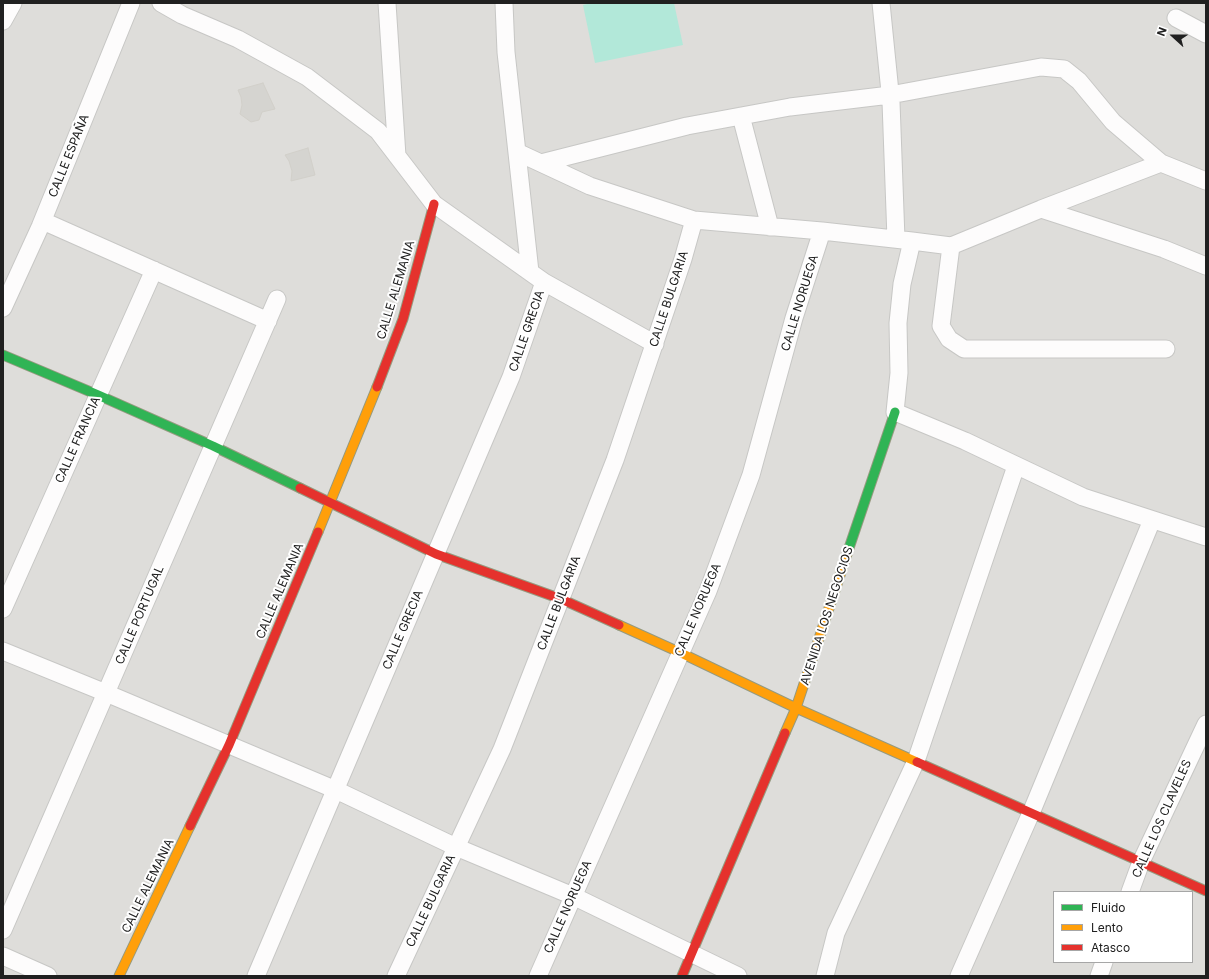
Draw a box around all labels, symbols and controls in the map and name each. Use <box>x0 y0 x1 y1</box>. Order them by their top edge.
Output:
north arrow <box>1153 16 1193 56</box>
text: N <box>1154 25 1170 38</box>
street label: CALLE ESPAÑA <box>46 112 92 200</box>
street label: CALLE ALEMANIA <box>374 239 418 341</box>
street label: CALLE BULGARIA <box>647 249 691 349</box>
street label: CALLE NORUEGA <box>778 253 822 353</box>
street label: CALLE GRECIA <box>506 288 548 374</box>
street label: CALLE FRANCIA <box>52 394 104 486</box>
street label: CALLE ALEMANIA <box>253 541 307 641</box>
street label: AVENIDA LOS NEGOCIOS <box>798 545 856 687</box>
street label: CALLE BULGARIA <box>534 554 584 652</box>
street label: CALLE NORUEGA <box>672 561 724 659</box>
street label: CALLE PORTUGAL <box>113 563 167 667</box>
street label: CALLE GRECIA <box>380 588 426 672</box>
street label: CALLE LOS CLAVELES <box>1129 758 1195 880</box>
street label: CALLE ALEMANIA <box>119 837 177 935</box>
street label: CALLE BULGARIA <box>403 852 459 950</box>
street label: CALLE NORUEGA <box>541 858 595 956</box>
legend <box>1053 891 1193 963</box>
text: Fluido <box>1091 900 1126 915</box>
text: Lento <box>1091 920 1123 935</box>
text: Atasco <box>1091 940 1130 955</box>

